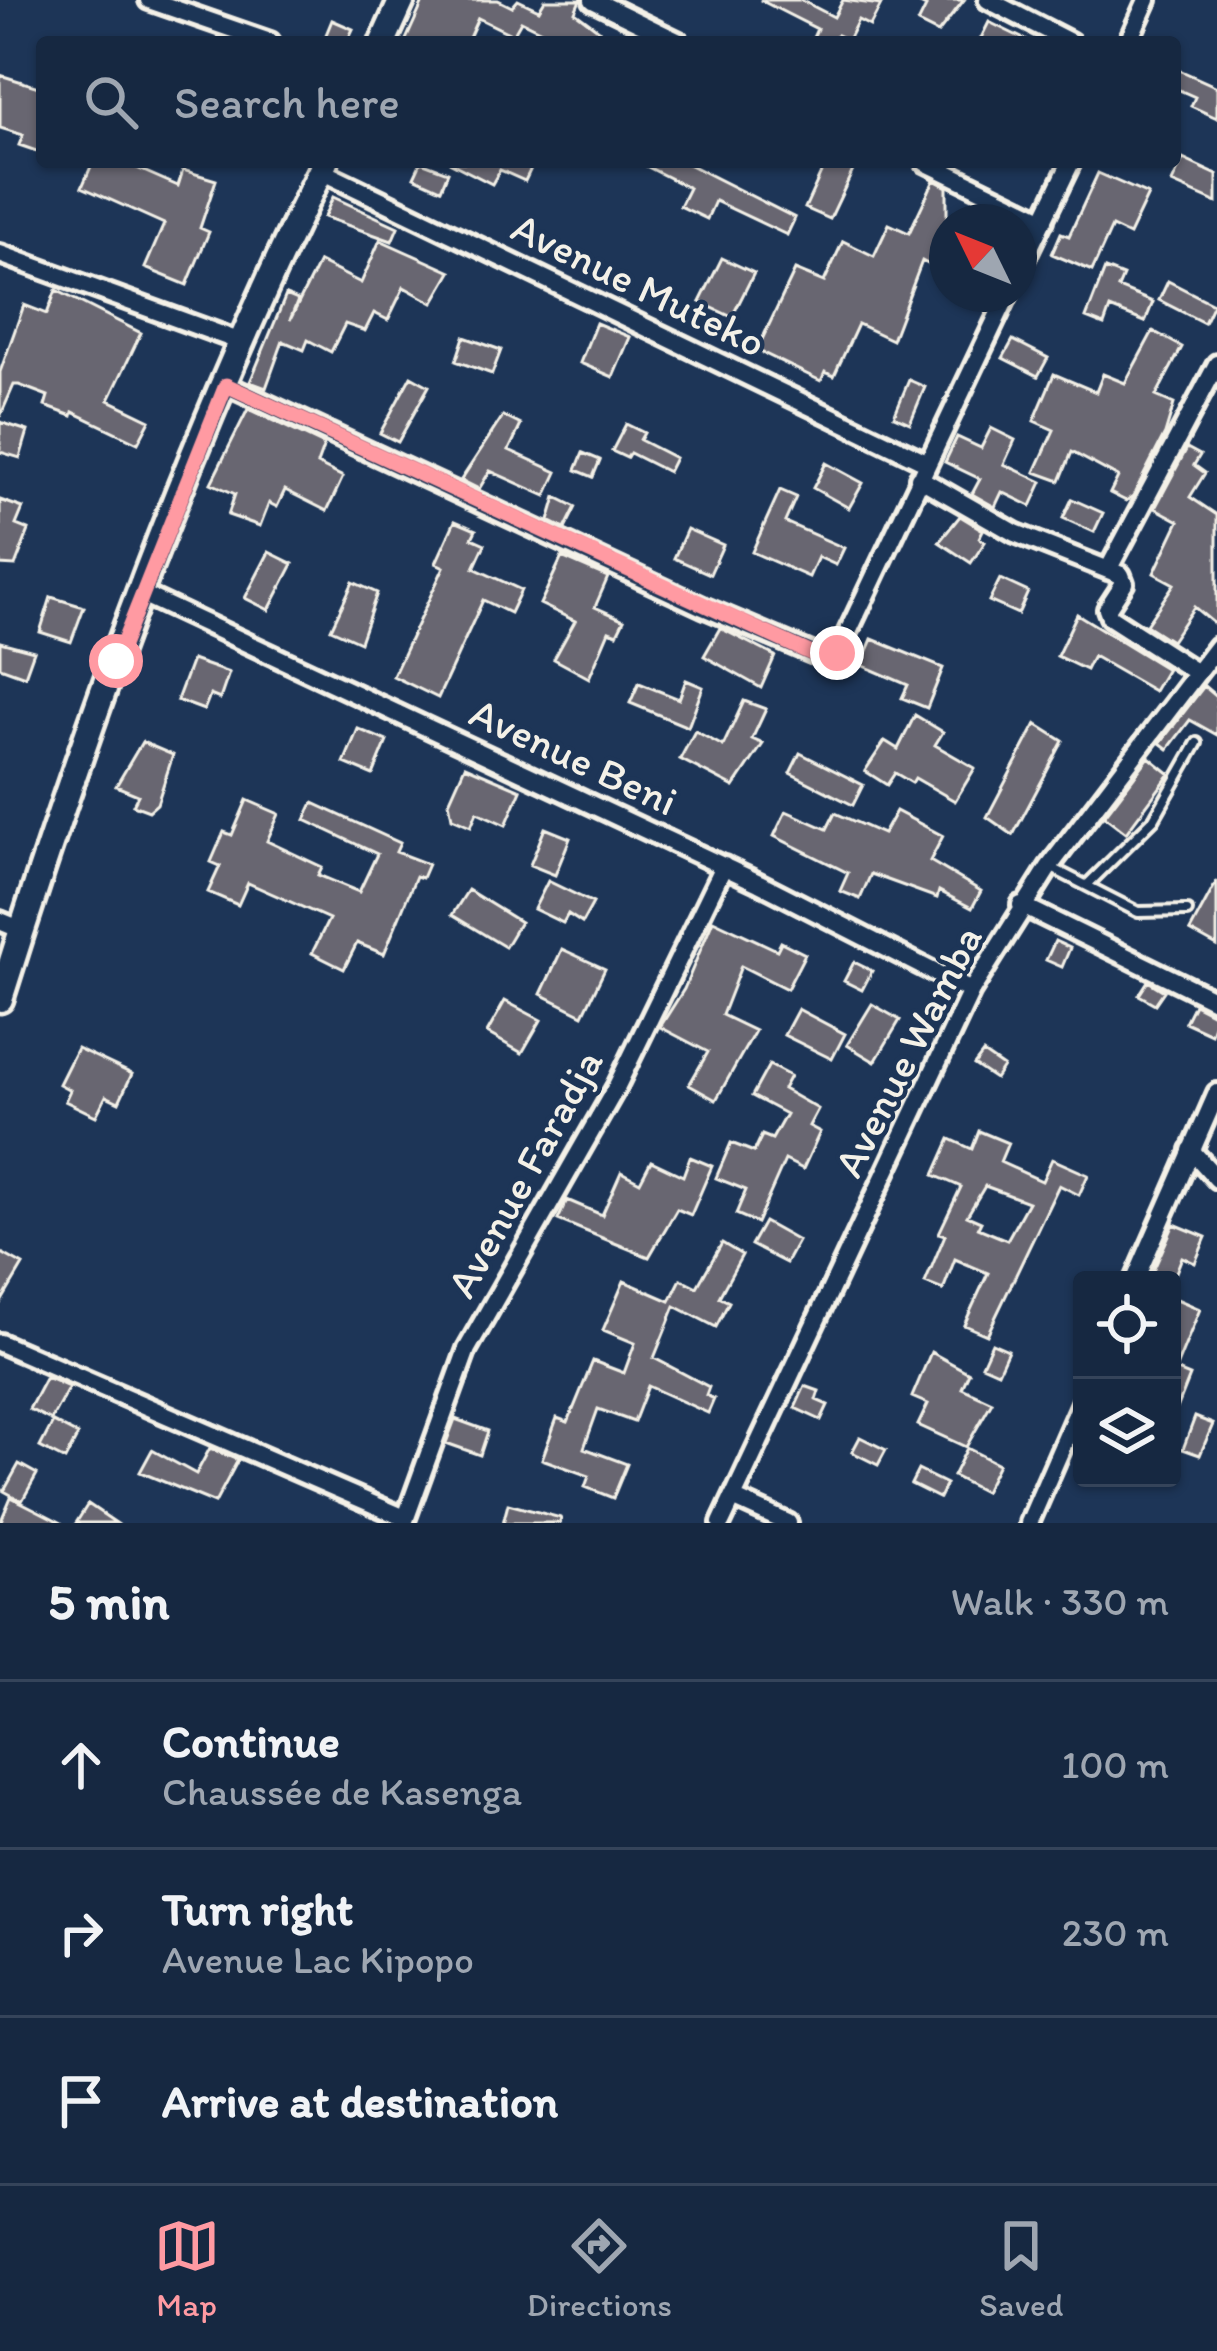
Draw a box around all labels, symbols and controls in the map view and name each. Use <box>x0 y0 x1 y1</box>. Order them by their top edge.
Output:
search box <box>36 36 1181 168</box>
icon: search <box>78 69 144 135</box>
text: Search here <box>174 75 400 129</box>
street label: Avenue Muteko <box>504 201 774 368</box>
north arrow <box>929 204 1037 312</box>
route end <box>810 626 864 680</box>
route start <box>89 634 143 688</box>
street label: Avenue Beni <box>462 686 685 827</box>
street label: Avenue Wamba <box>822 917 993 1185</box>
street label: Avenue Faradja <box>435 1040 614 1306</box>
map controls <box>1073 1271 1181 1487</box>
button: locate <box>1073 1271 1181 1379</box>
button: layers <box>1073 1379 1181 1487</box>
text: 5 min <box>48 1571 169 1632</box>
text: Walk · 330 m <box>951 1578 1169 1625</box>
text: Continue <box>162 1714 340 1768</box>
icon: ahead <box>48 1732 114 1798</box>
text: 100 m <box>1061 1741 1169 1788</box>
text: Chaussée de Kasenga <box>162 1768 522 1815</box>
text: Turn right <box>162 1882 353 1936</box>
icon: right <box>48 1900 114 1966</box>
text: 230 m <box>1062 1909 1169 1956</box>
text: Avenue Lac Kipopo <box>162 1936 474 1983</box>
icon: arrive <box>48 2068 114 2134</box>
text: Arrive at destination <box>162 2074 558 2128</box>
tab: Map <box>154 2213 220 2324</box>
tab: Directions <box>527 2213 672 2324</box>
tab: Saved <box>979 2213 1063 2324</box>

